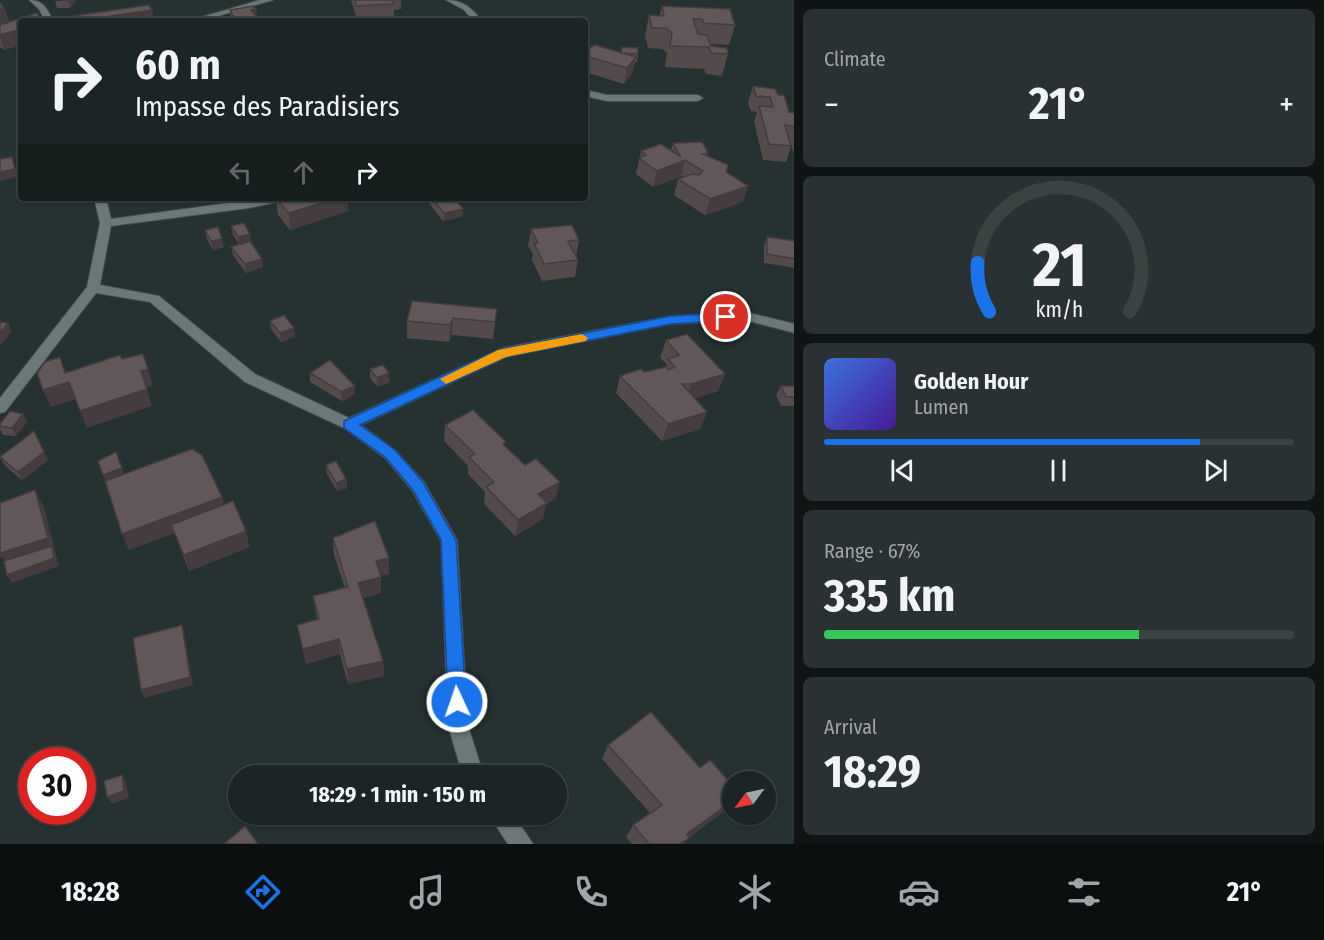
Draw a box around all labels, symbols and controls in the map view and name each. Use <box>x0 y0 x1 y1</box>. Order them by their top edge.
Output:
text: 60 m <box>135 40 221 90</box>
icon: right <box>36 42 114 120</box>
text: Climate <box>824 47 886 71</box>
text: 21° <box>1029 77 1089 131</box>
text: − <box>824 85 839 125</box>
text: + <box>1279 85 1294 125</box>
text: Impasse des Paradisiers <box>135 91 399 123</box>
icon: left <box>224 156 257 189</box>
icon: ahead <box>287 156 320 189</box>
icon: right <box>350 156 383 189</box>
text: 21 <box>1031 228 1086 303</box>
pin <box>700 291 751 342</box>
text: km/h <box>1035 297 1083 323</box>
icon: arrive <box>709 300 742 333</box>
text: Golden Hour <box>914 368 1028 395</box>
text: Lumen <box>914 395 969 419</box>
icon: previous <box>886 454 919 487</box>
icon: pause <box>1042 454 1075 487</box>
icon: next <box>1199 454 1232 487</box>
text: Range · 67% <box>824 539 920 563</box>
text: 335 km <box>824 569 955 623</box>
position arrow <box>425 670 489 734</box>
text: Arrival <box>824 715 877 739</box>
text: 18:29 <box>824 745 921 799</box>
speed limit sign: 30 <box>18 747 96 825</box>
north arrow <box>722 771 776 825</box>
map controls <box>722 771 776 825</box>
text: 18:29 · 1 min · 150 m <box>309 781 486 808</box>
icon: directions <box>242 871 284 913</box>
icon: music <box>406 871 448 913</box>
icon: phone <box>570 871 612 913</box>
icon: climate <box>734 871 776 913</box>
icon: car <box>898 871 940 913</box>
icon: filters <box>1063 871 1105 913</box>
text: 18:28 <box>61 876 120 908</box>
text: 21° <box>1227 876 1263 908</box>

